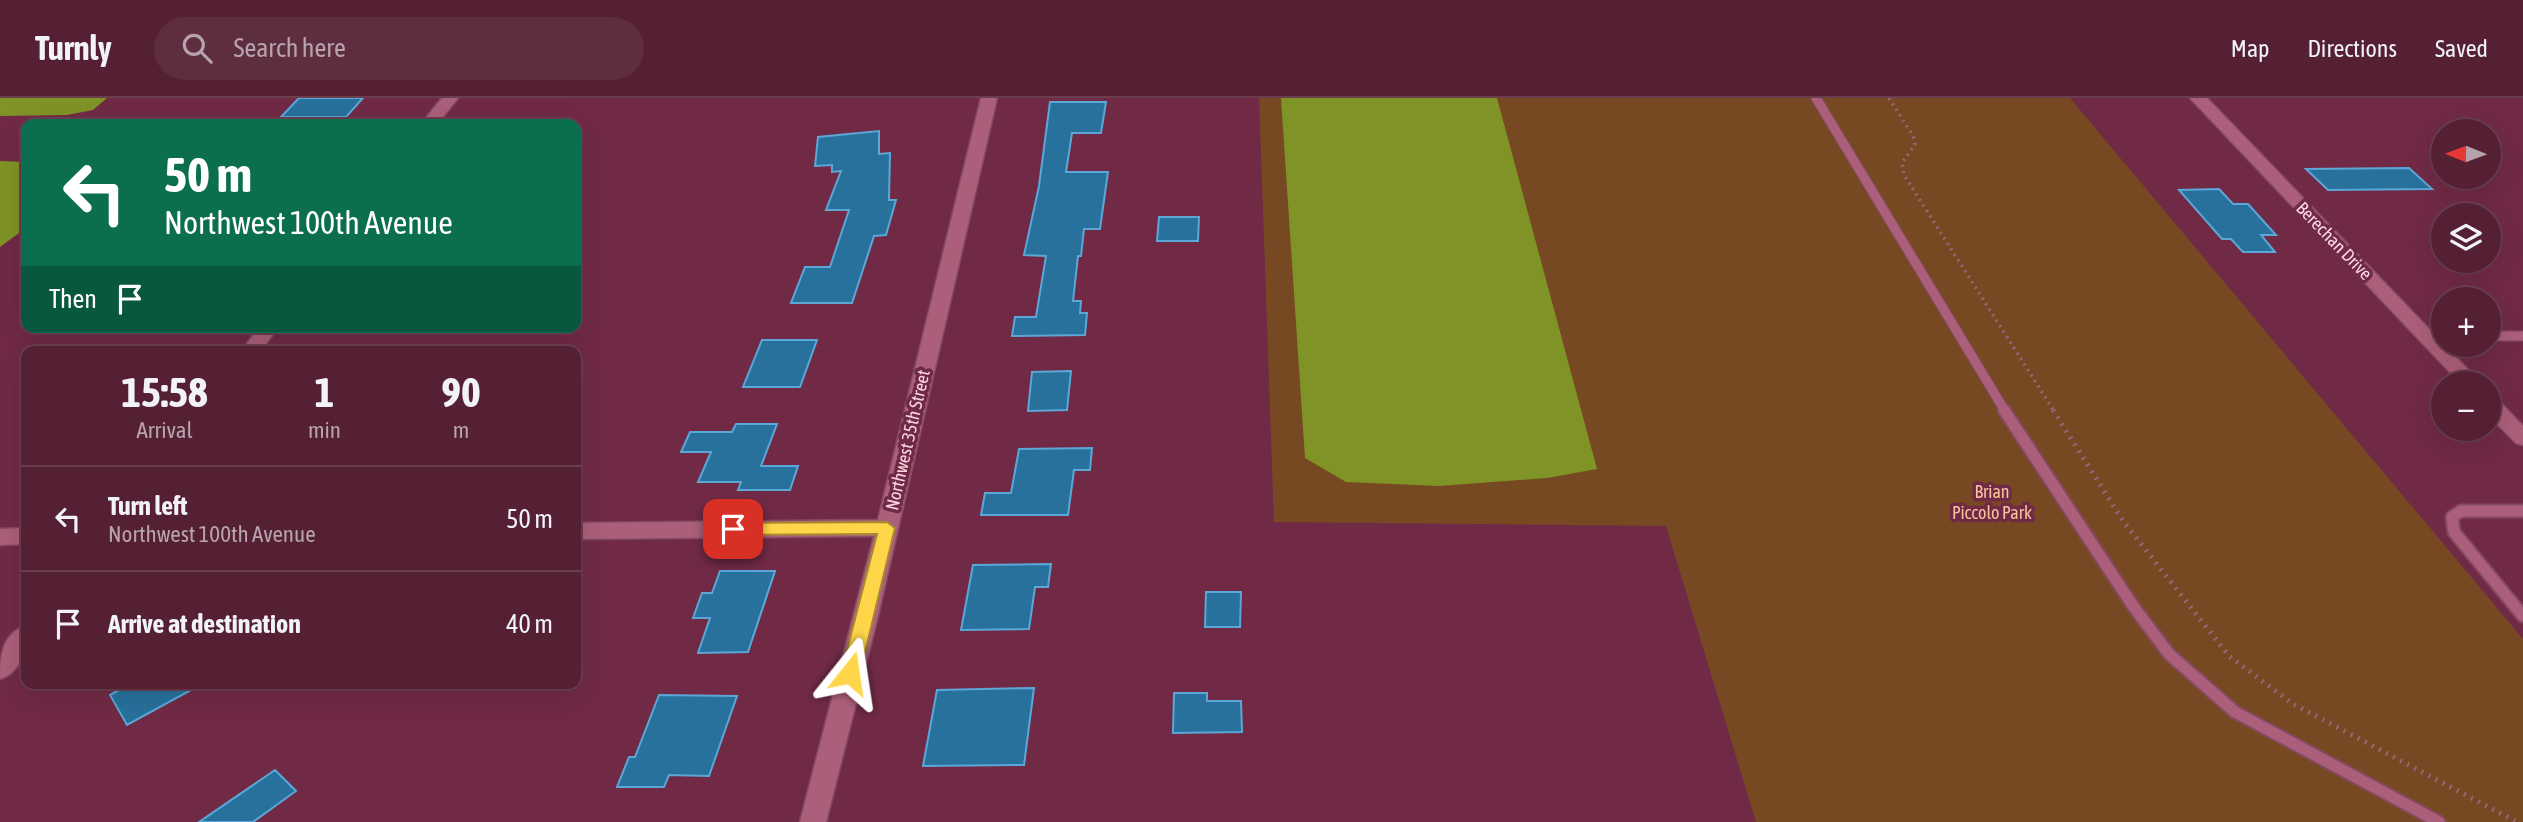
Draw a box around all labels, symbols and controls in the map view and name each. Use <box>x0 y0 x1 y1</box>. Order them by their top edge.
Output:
search box <box>154 17 644 80</box>
text: Turnly <box>35 29 112 67</box>
icon: search <box>178 29 216 67</box>
text: Search here <box>234 33 346 63</box>
text: Map <box>2231 35 2269 62</box>
text: Directions <box>2307 35 2397 62</box>
text: Saved <box>2435 35 2488 62</box>
north arrow <box>2431 119 2501 189</box>
map controls <box>2431 119 2501 441</box>
text: 50 m <box>164 146 252 202</box>
icon: left <box>49 147 140 238</box>
street label: Berechan Drive <box>2292 197 2377 284</box>
button: layers <box>2431 203 2501 273</box>
text: Northwest 100th Avenue <box>164 204 453 241</box>
icon: arrive <box>111 280 149 318</box>
text: Then <box>49 284 97 314</box>
button: + <box>2431 287 2501 357</box>
text: 15:58 <box>121 368 208 416</box>
text: 1 <box>315 368 334 416</box>
text: 90 <box>441 368 481 416</box>
street label: Northwest 35th Street <box>881 368 934 512</box>
button: − <box>2431 371 2501 441</box>
text: Arrival <box>136 417 193 443</box>
text: min <box>308 417 341 443</box>
text: m <box>453 417 469 443</box>
park label: Brian Piccolo Park <box>1952 481 2032 523</box>
text: Turn left <box>108 491 188 521</box>
pin <box>703 499 763 559</box>
icon: left <box>49 500 87 538</box>
text: 50 m <box>506 504 553 534</box>
icon: arrive <box>714 510 752 548</box>
text: Northwest 100th Avenue <box>108 521 316 547</box>
icon: arrive <box>49 605 87 643</box>
text: Arrive at destination <box>108 609 301 639</box>
text: 40 m <box>506 609 553 639</box>
position arrow <box>813 636 887 710</box>

